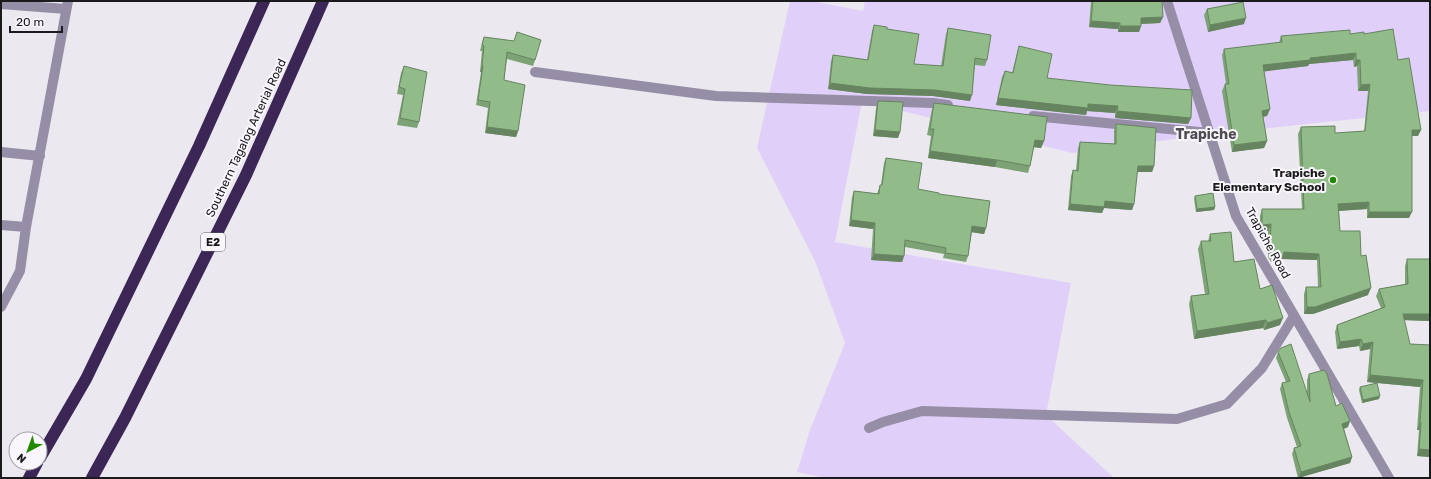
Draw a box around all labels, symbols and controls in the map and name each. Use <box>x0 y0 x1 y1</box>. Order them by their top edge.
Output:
scale bar <box>10 8 62 34</box>
text: 20 m <box>16 15 44 29</box>
street label: Southern Tagalog Arterial Road <box>203 57 289 219</box>
district label: Trapiche <box>1175 126 1237 143</box>
place label: Trapiche Elementary School <box>1213 166 1325 194</box>
marker: Trapiche Elementary School <box>1328 175 1338 185</box>
street label: Trapiche Road <box>1243 205 1293 281</box>
road number: E2 <box>201 233 225 251</box>
north arrow <box>8 431 48 471</box>
text: N <box>14 451 29 466</box>

